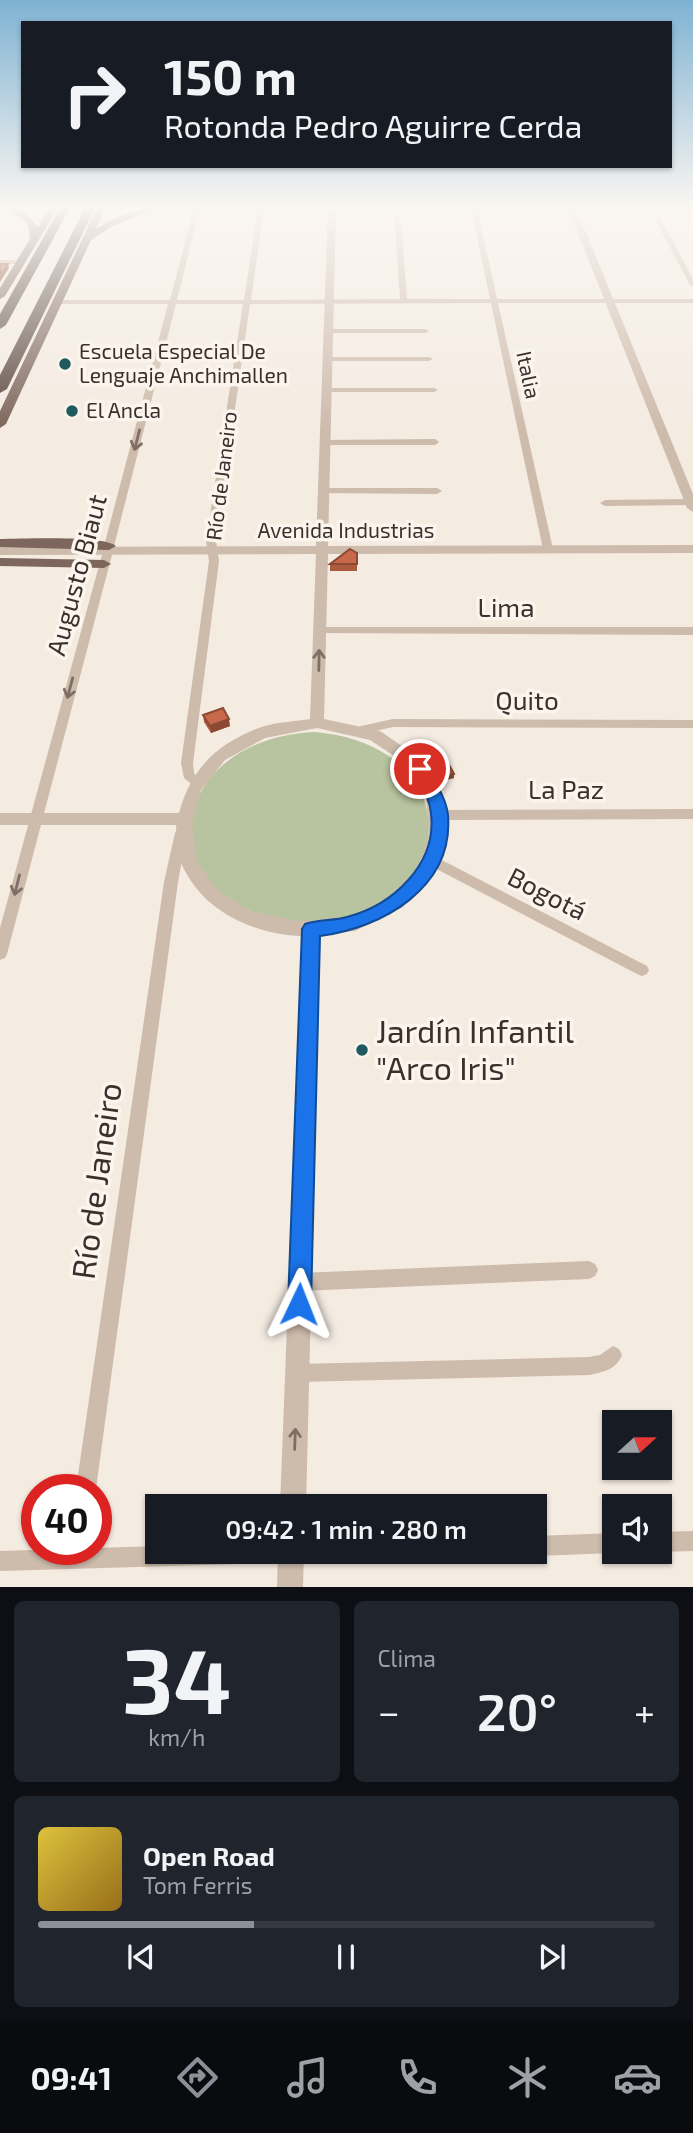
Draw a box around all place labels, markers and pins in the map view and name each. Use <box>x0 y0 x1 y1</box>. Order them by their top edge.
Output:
place label: Escuela Especial De Lenguaje Anchimallen <box>79 338 288 388</box>
marker: Escuela Especial De Lenguaje Anchimallen <box>57 356 73 372</box>
place label: El Ancla <box>86 397 161 422</box>
marker: El Ancla <box>64 403 80 419</box>
pin <box>390 739 450 799</box>
place label: Jardín Infantil "Arco Iris" <box>376 1011 574 1086</box>
marker: Jardín Infantil "Arco Iris" <box>354 1042 370 1058</box>

